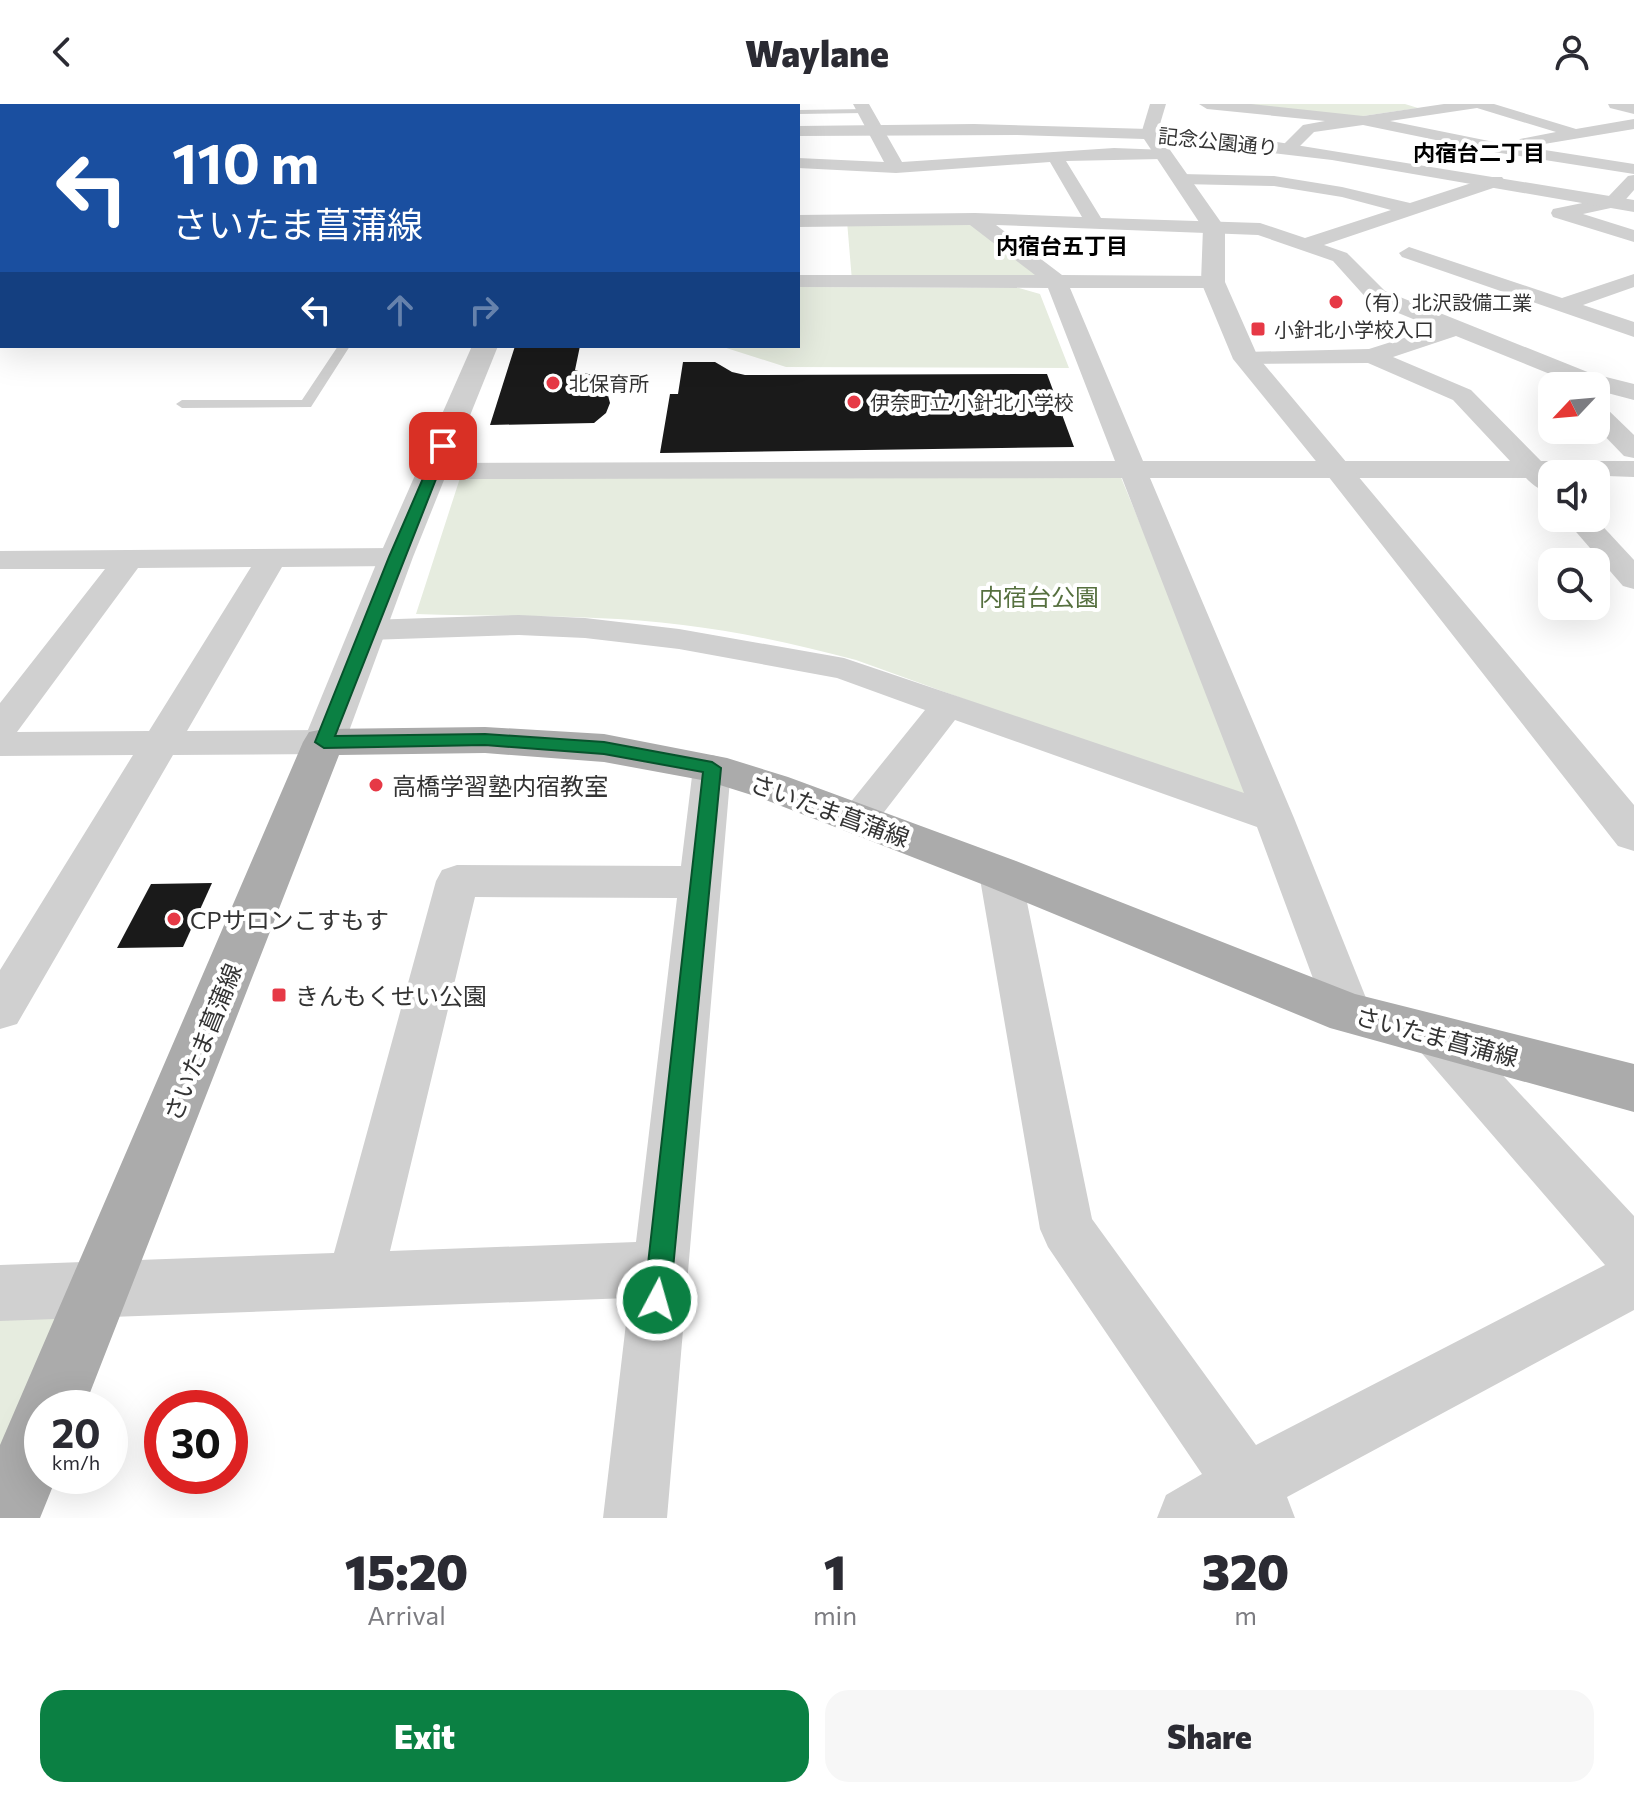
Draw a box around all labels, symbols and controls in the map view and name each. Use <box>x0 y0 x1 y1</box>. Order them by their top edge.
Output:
icon: back <box>40 30 84 74</box>
text: Waylane <box>745 30 889 74</box>
icon: person <box>1550 30 1594 74</box>
street label: 記念公園通り <box>1157 123 1279 159</box>
text: 110 m <box>172 127 319 196</box>
icon: left <box>40 136 144 240</box>
district label: 内宿台二丁目 <box>1413 139 1545 166</box>
text: さいたま菖蒲線 <box>172 201 423 245</box>
district label: 内宿台五丁目 <box>996 232 1128 259</box>
icon: left <box>294 288 338 332</box>
icon: ahead <box>378 288 422 332</box>
icon: right <box>462 288 506 332</box>
place label: （有）北沢設備工業 <box>1352 290 1532 314</box>
marker: （有）北沢設備工業 <box>1327 293 1345 311</box>
place label: 小針北小学校入口 <box>1274 317 1434 341</box>
marker: 小針北小学校入口 <box>1249 320 1267 338</box>
place label: 北保育所 <box>569 371 649 395</box>
north arrow <box>1538 372 1610 444</box>
map controls <box>1538 372 1610 620</box>
marker: 北保育所 <box>544 374 562 392</box>
place label: 伊奈町立 小針北小学校 <box>870 390 1074 414</box>
marker: 伊奈町立 小針北小学校 <box>845 393 863 411</box>
pin <box>409 412 477 480</box>
icon: arrive <box>421 424 465 468</box>
button: sound <box>1538 460 1610 532</box>
button: search <box>1538 548 1610 620</box>
park label: 内宿台公園 <box>979 582 1099 611</box>
street label: さいたま菖蒲線 <box>746 768 914 852</box>
place label: 高橋学習塾内宿教室 <box>392 771 608 800</box>
marker: 高橋学習塾内宿教室 <box>367 776 385 794</box>
place label: CPサロンこすもす <box>190 905 389 934</box>
marker: CPサロンこすもす <box>165 910 183 928</box>
street label: さいたま菖蒲線 <box>157 959 247 1125</box>
place label: きんもくせい公園 <box>295 981 487 1010</box>
marker: きんもくせい公園 <box>270 986 288 1004</box>
street label: さいたま菖蒲線 <box>1352 1000 1522 1072</box>
position arrow <box>615 1258 699 1342</box>
speed limit sign: 30 <box>144 1390 248 1494</box>
text: 20 <box>51 1407 101 1456</box>
text: km/h <box>52 1450 100 1474</box>
text: 15:20 <box>345 1541 468 1600</box>
text: 1 <box>824 1541 846 1600</box>
text: 320 <box>1202 1541 1289 1600</box>
text: Arrival <box>367 1599 446 1630</box>
text: min <box>813 1599 857 1630</box>
text: m <box>1234 1599 1257 1630</box>
button: Exit <box>40 1690 809 1782</box>
button: Share <box>825 1690 1594 1782</box>

